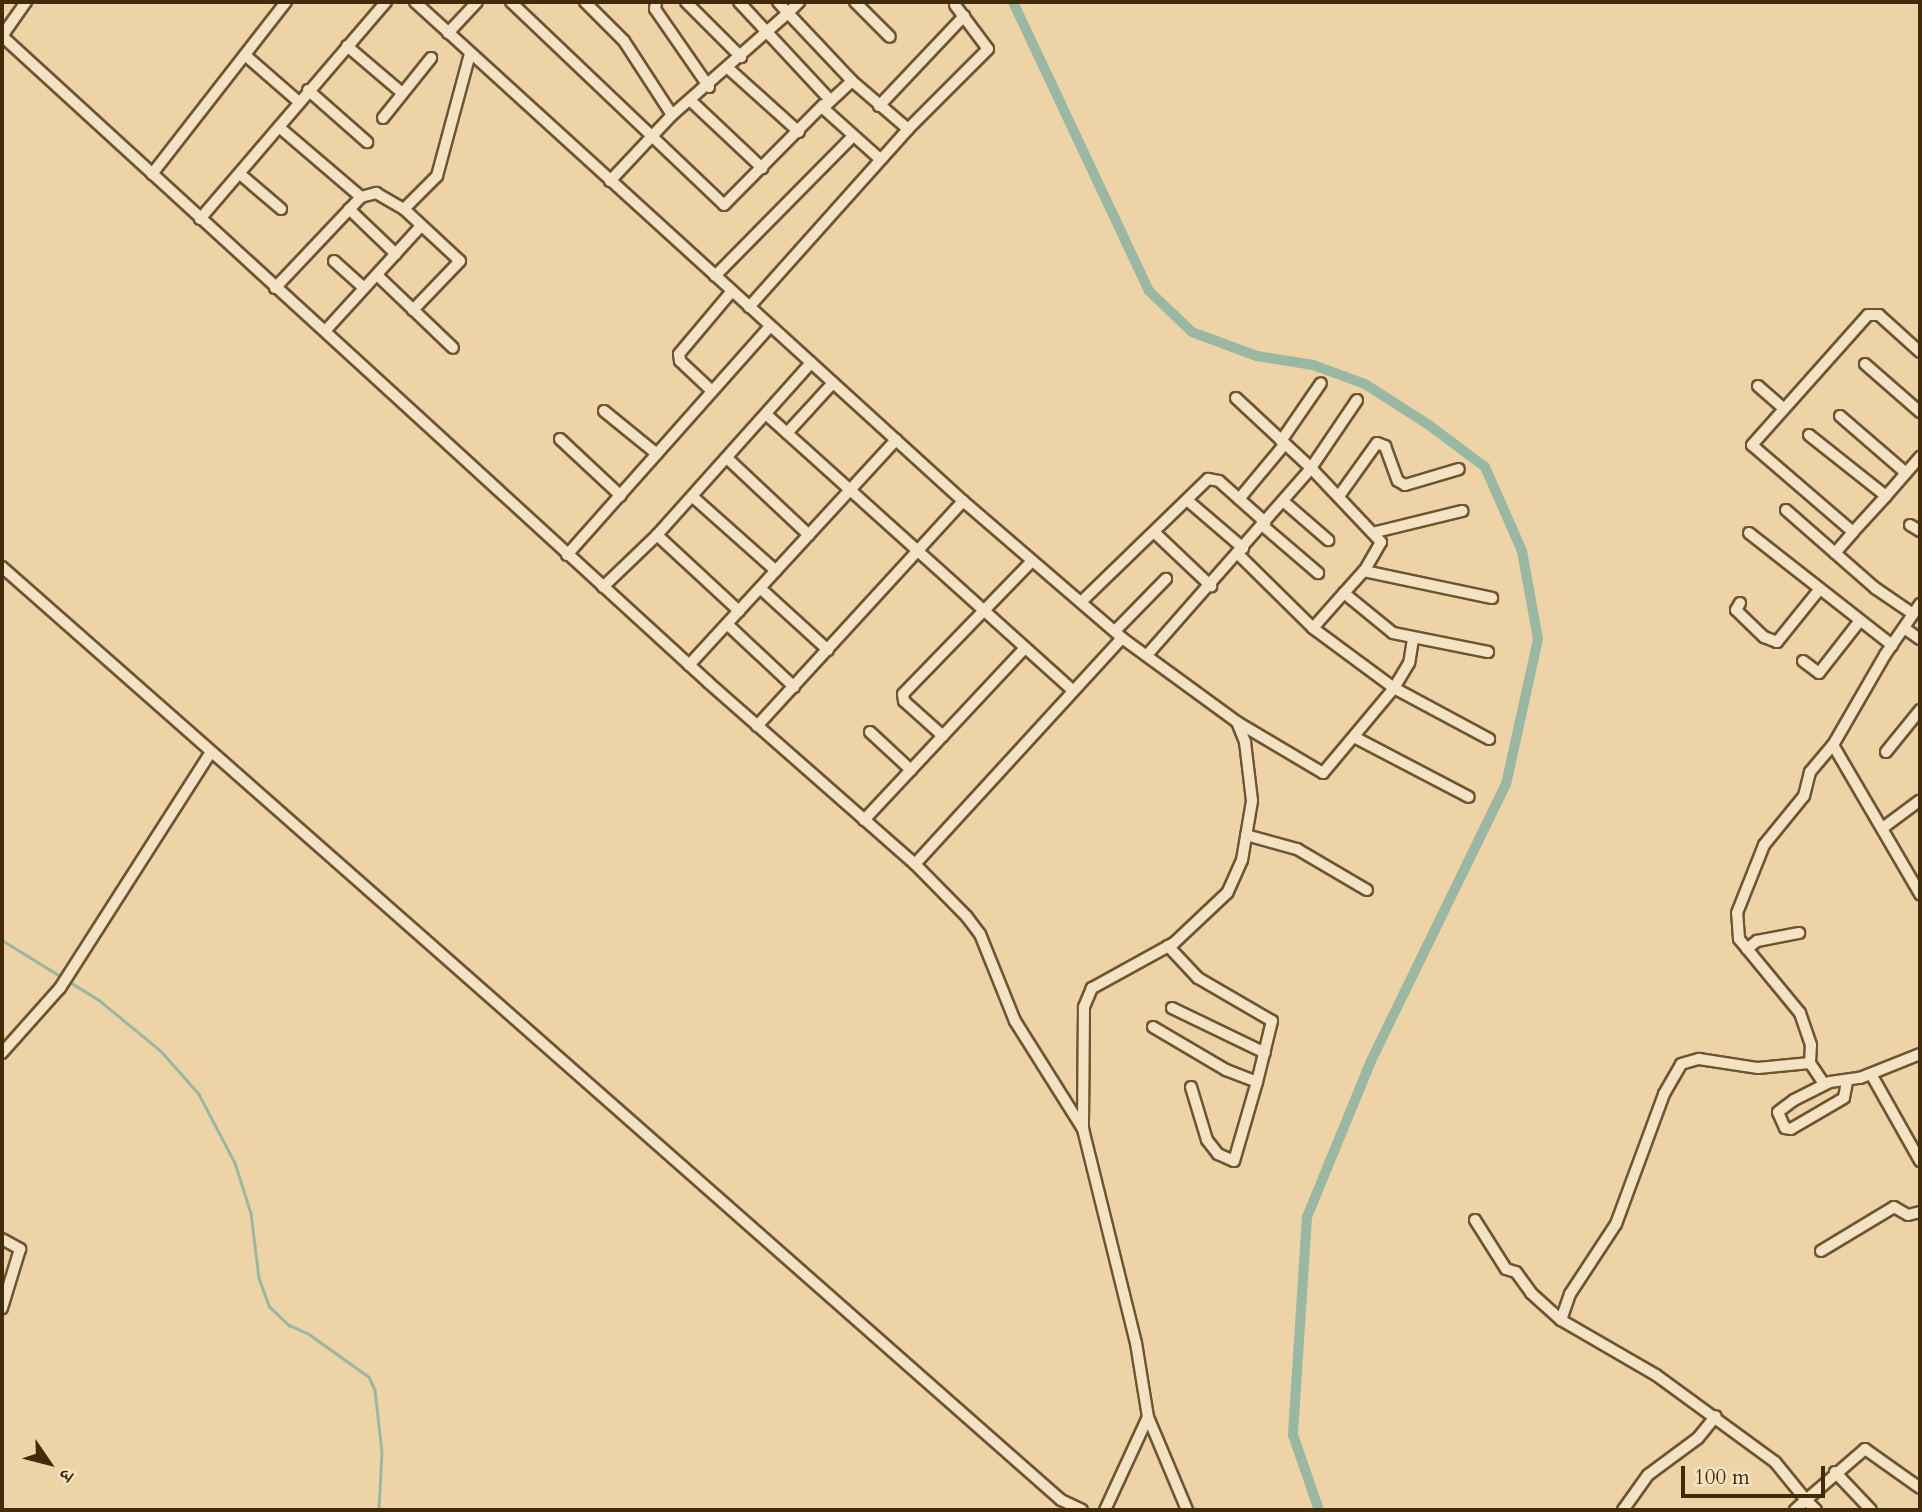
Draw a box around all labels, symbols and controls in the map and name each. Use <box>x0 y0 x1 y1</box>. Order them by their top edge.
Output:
north arrow <box>14 1428 84 1498</box>
scale bar <box>1684 1452 1828 1496</box>
text: 100 m <box>1694 1463 1750 1492</box>
text: उ <box>53 1464 80 1486</box>

